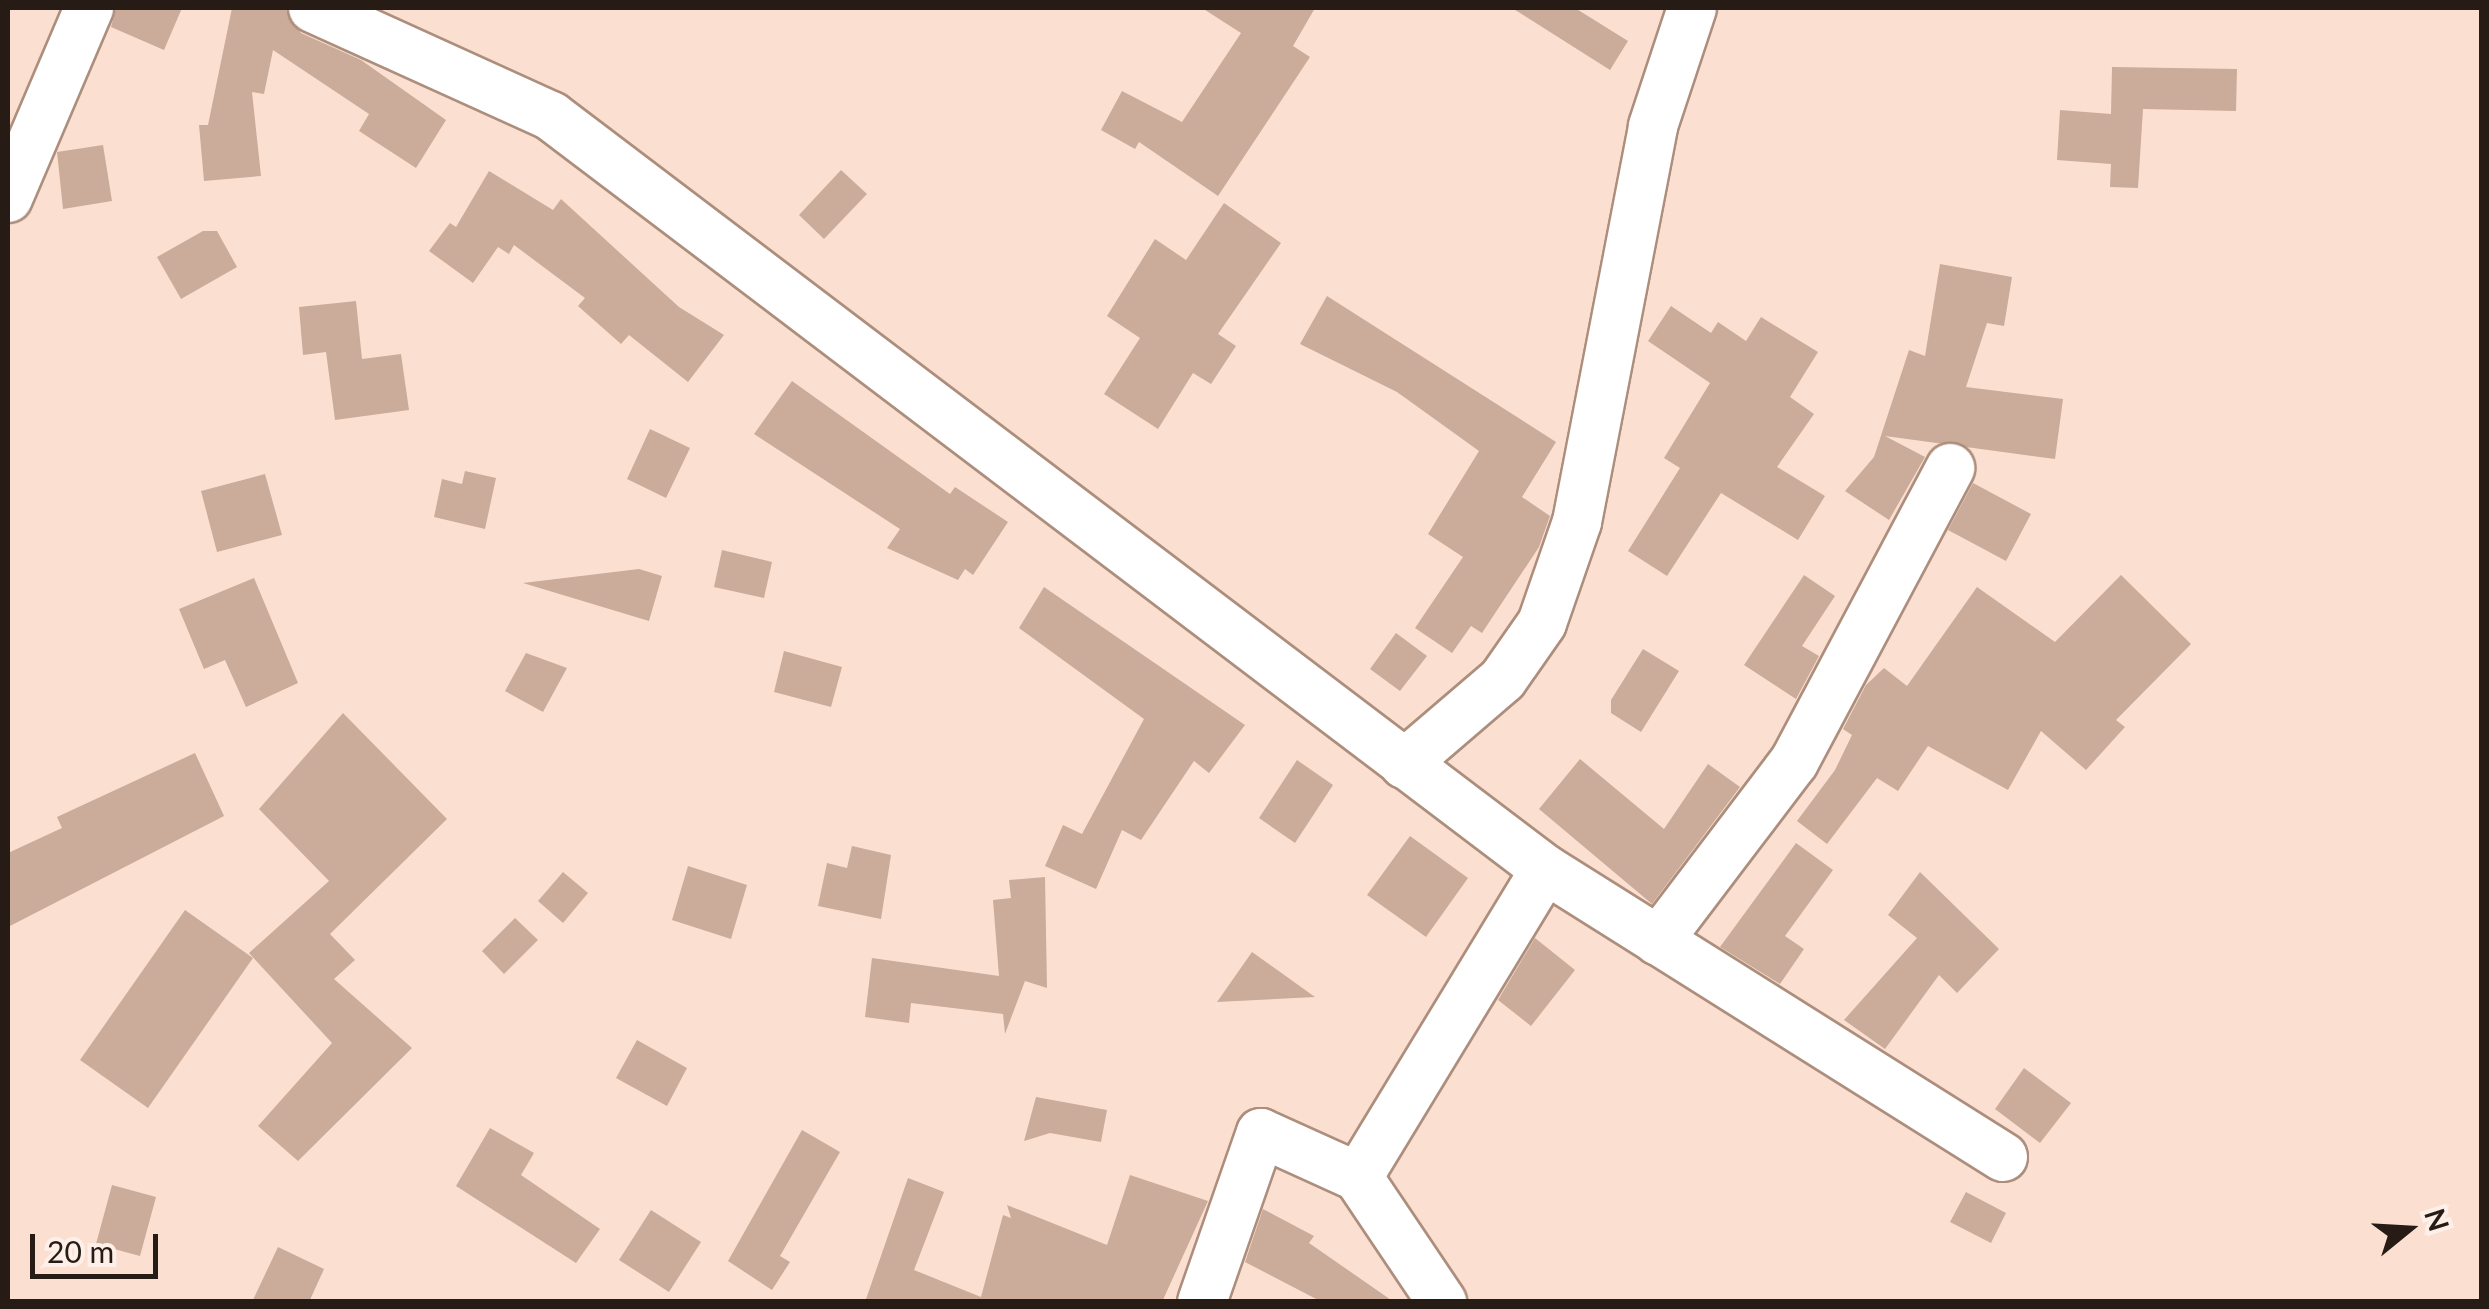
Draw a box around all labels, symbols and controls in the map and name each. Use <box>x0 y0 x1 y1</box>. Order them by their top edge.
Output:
north arrow <box>2359 1179 2459 1279</box>
text: N <box>2418 1204 2457 1235</box>
scale bar <box>35 1214 162 1276</box>
text: 20 m <box>47 1233 114 1269</box>

